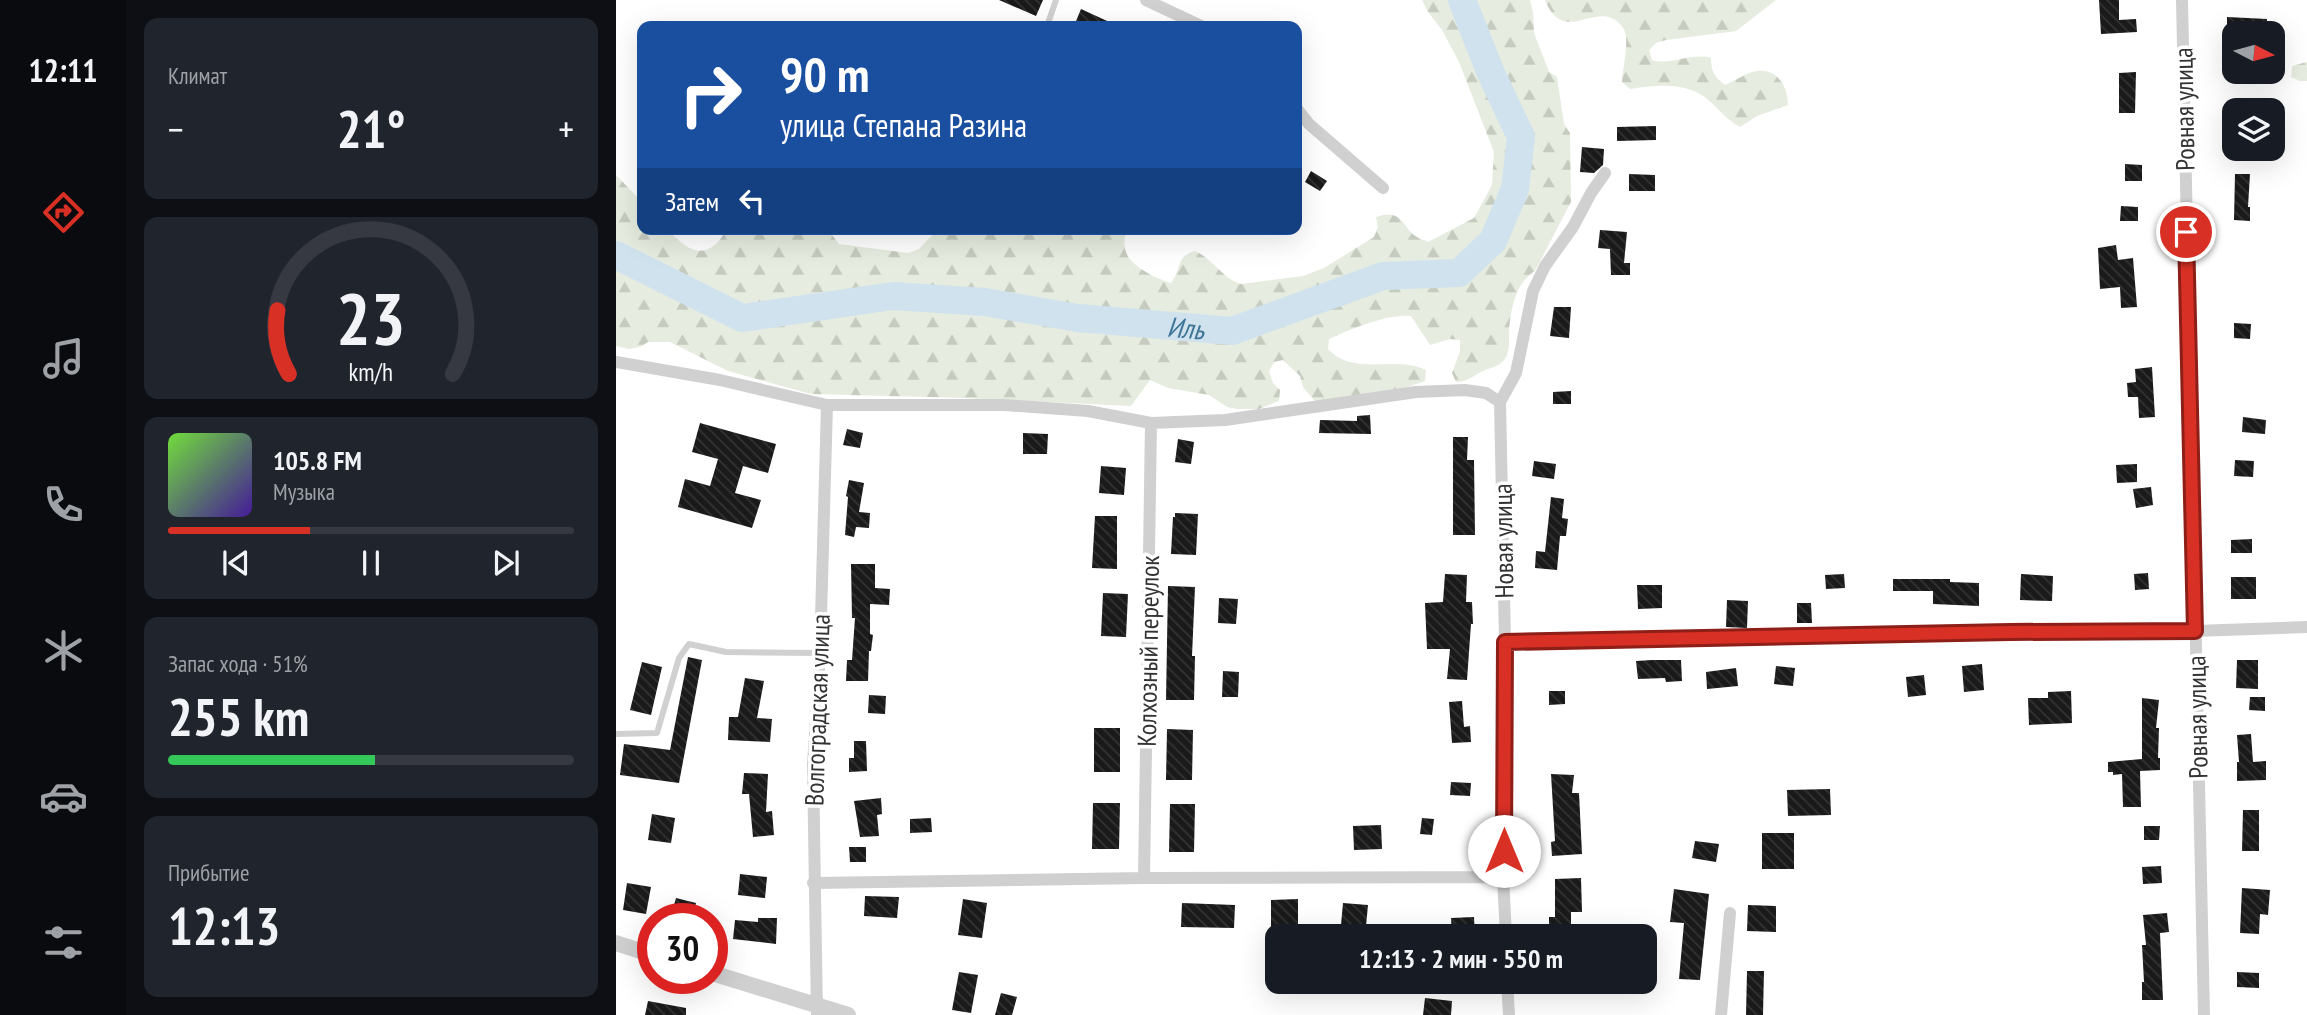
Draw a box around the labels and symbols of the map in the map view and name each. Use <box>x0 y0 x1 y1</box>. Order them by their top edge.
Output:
north arrow <box>2222 21 2286 84</box>
street label: Ровная улица <box>2166 47 2202 171</box>
pin <box>2156 202 2216 262</box>
water label: Иль <box>1165 307 1207 347</box>
street label: Новая улица <box>1486 483 1520 599</box>
street label: Колхозный переулок <box>1130 555 1166 747</box>
street label: Волгоградская улица <box>797 613 837 807</box>
street label: Ровная улица <box>2179 655 2215 779</box>
position arrow <box>1467 814 1541 888</box>
speed limit sign: 30 <box>637 903 728 994</box>

